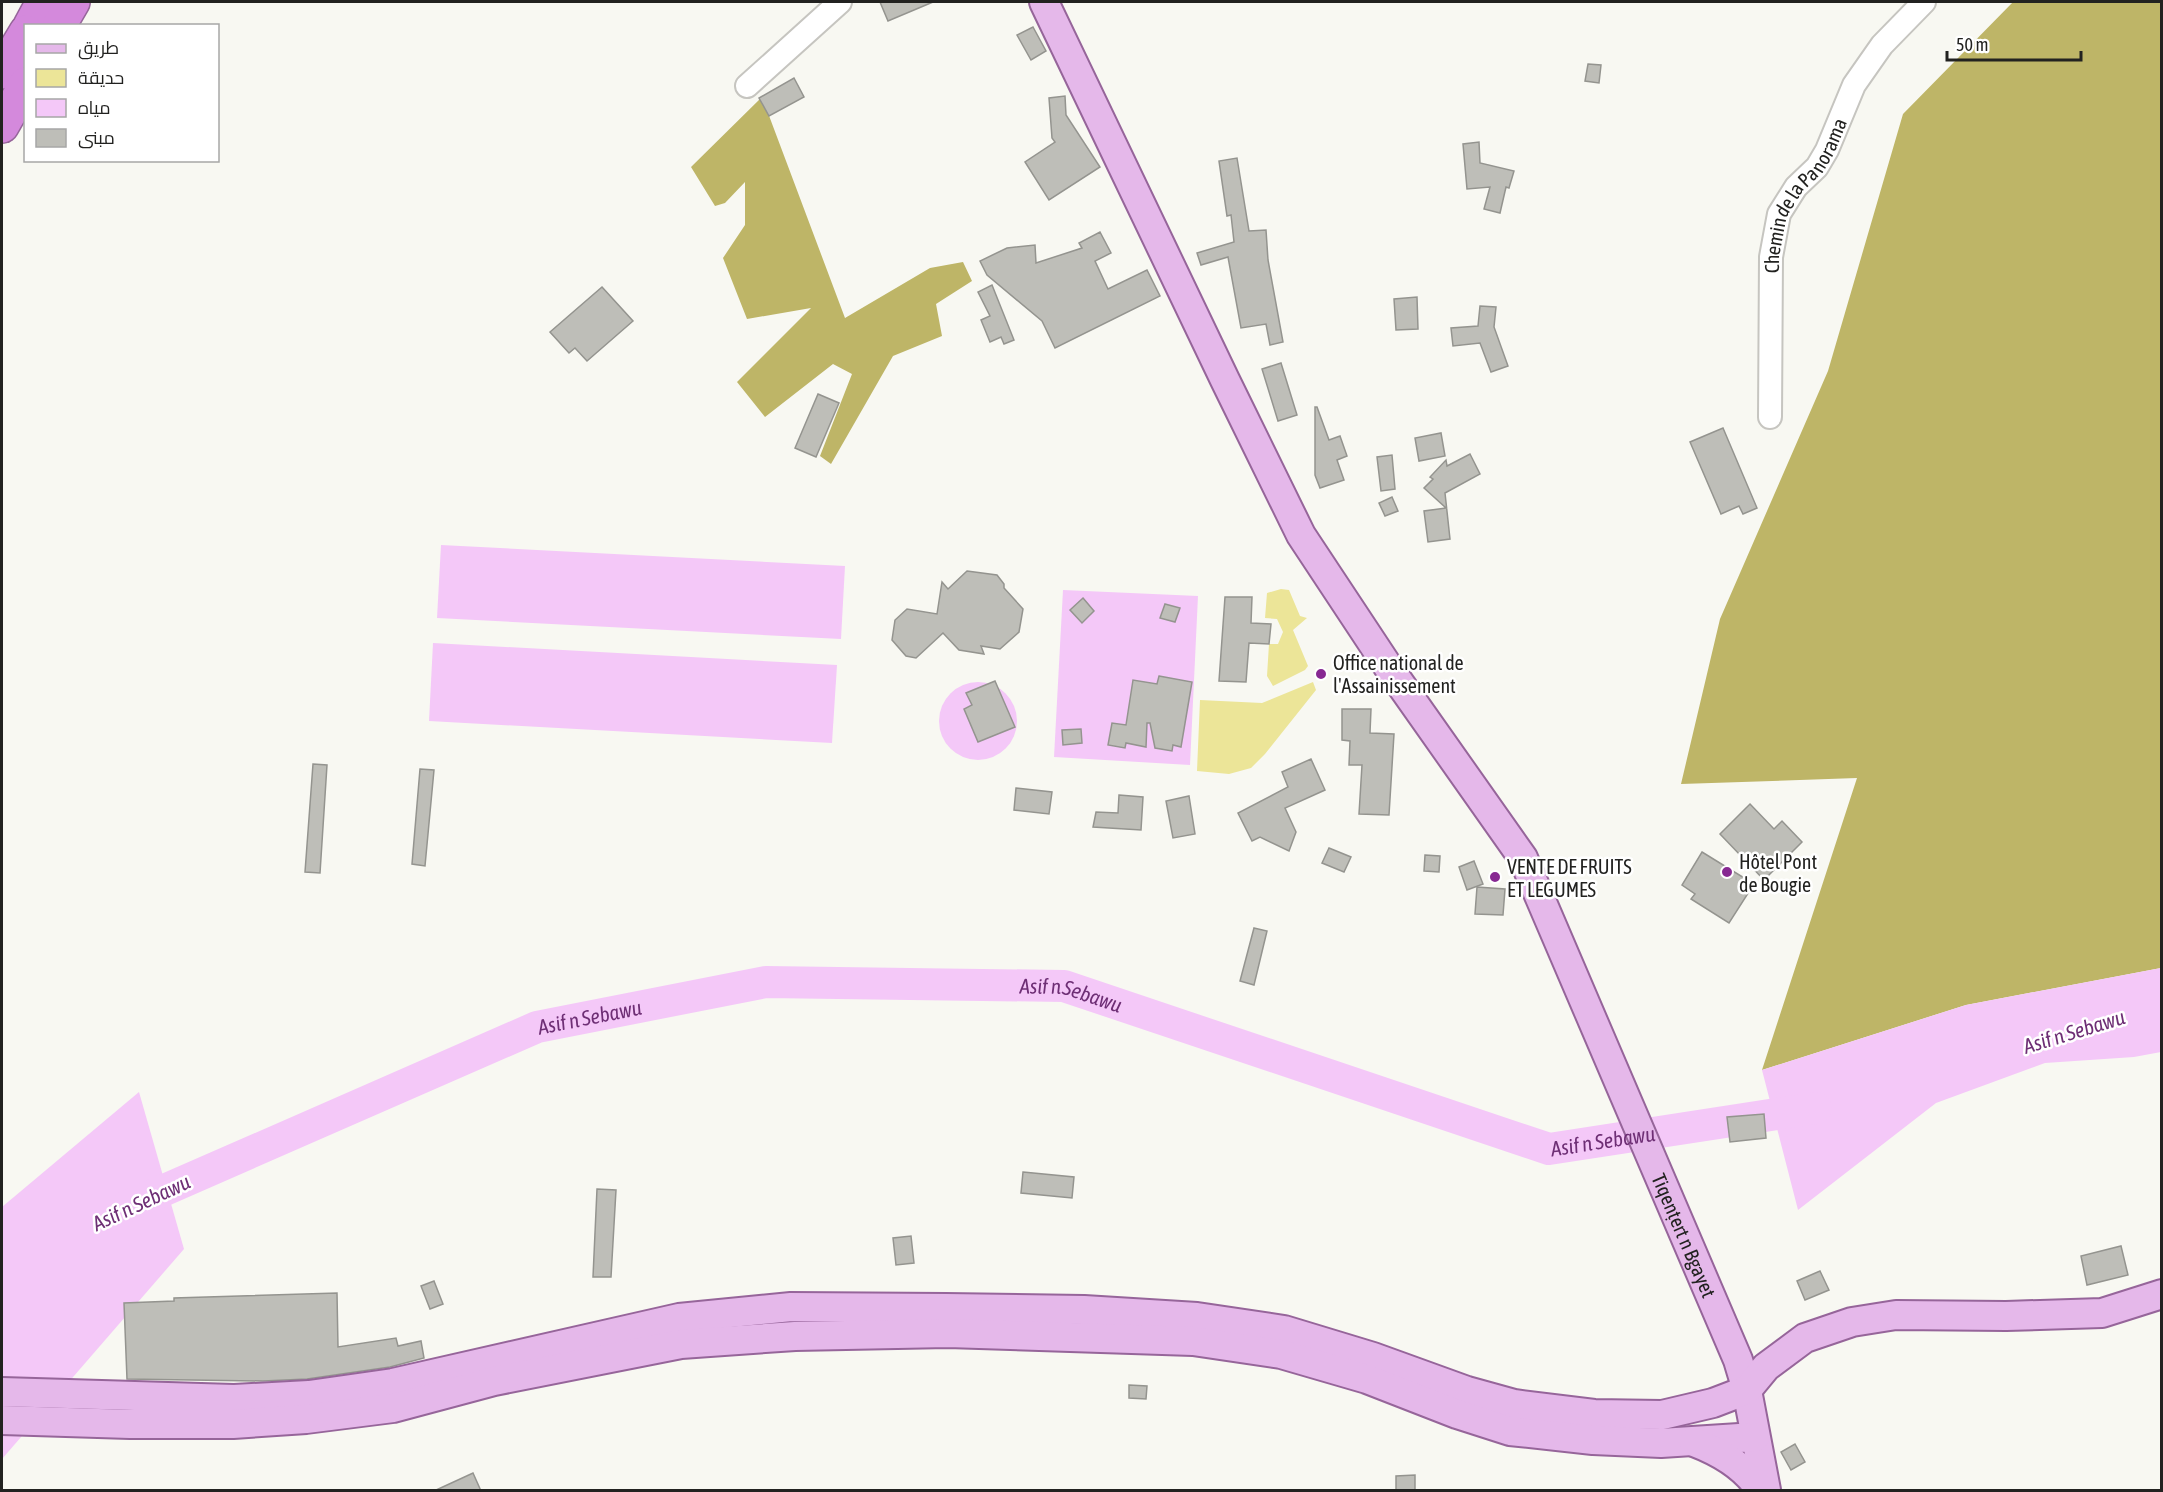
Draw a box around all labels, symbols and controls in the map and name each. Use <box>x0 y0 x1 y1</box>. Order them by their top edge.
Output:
legend <box>24 24 219 162</box>
scale bar <box>1947 24 2080 62</box>
text: 50 m <box>1956 34 1988 55</box>
text: طريق <box>78 37 119 60</box>
text: حديقة <box>78 67 124 88</box>
text: مياه <box>78 97 111 118</box>
street label: Chemin de la Panorama <box>1759 114 1851 273</box>
text: مبنى <box>78 127 115 149</box>
place label: Office national de l'Assainissement <box>1333 651 1464 697</box>
marker: Office national de l'Assainissement <box>1314 667 1328 681</box>
place label: Hôtel Pont de Bougie <box>1739 850 1817 896</box>
place label: VENTE DE FRUITS ET LEGUMES <box>1507 855 1632 901</box>
marker: Hôtel Pont de Bougie <box>1720 865 1734 879</box>
marker: VENTE DE FRUITS ET LEGUMES <box>1488 870 1502 884</box>
water label: Asif n Sebawu <box>1018 973 1125 1017</box>
water label: Asif n Sebawu <box>535 995 643 1039</box>
water label: Asif n Sebawu <box>2019 1004 2128 1058</box>
water label: Asif n Sebawu <box>1548 1121 1657 1161</box>
water label: Asif n Sebawu <box>87 1169 194 1235</box>
street label: Tiqenṭert n Bgayet <box>1648 1170 1721 1301</box>

